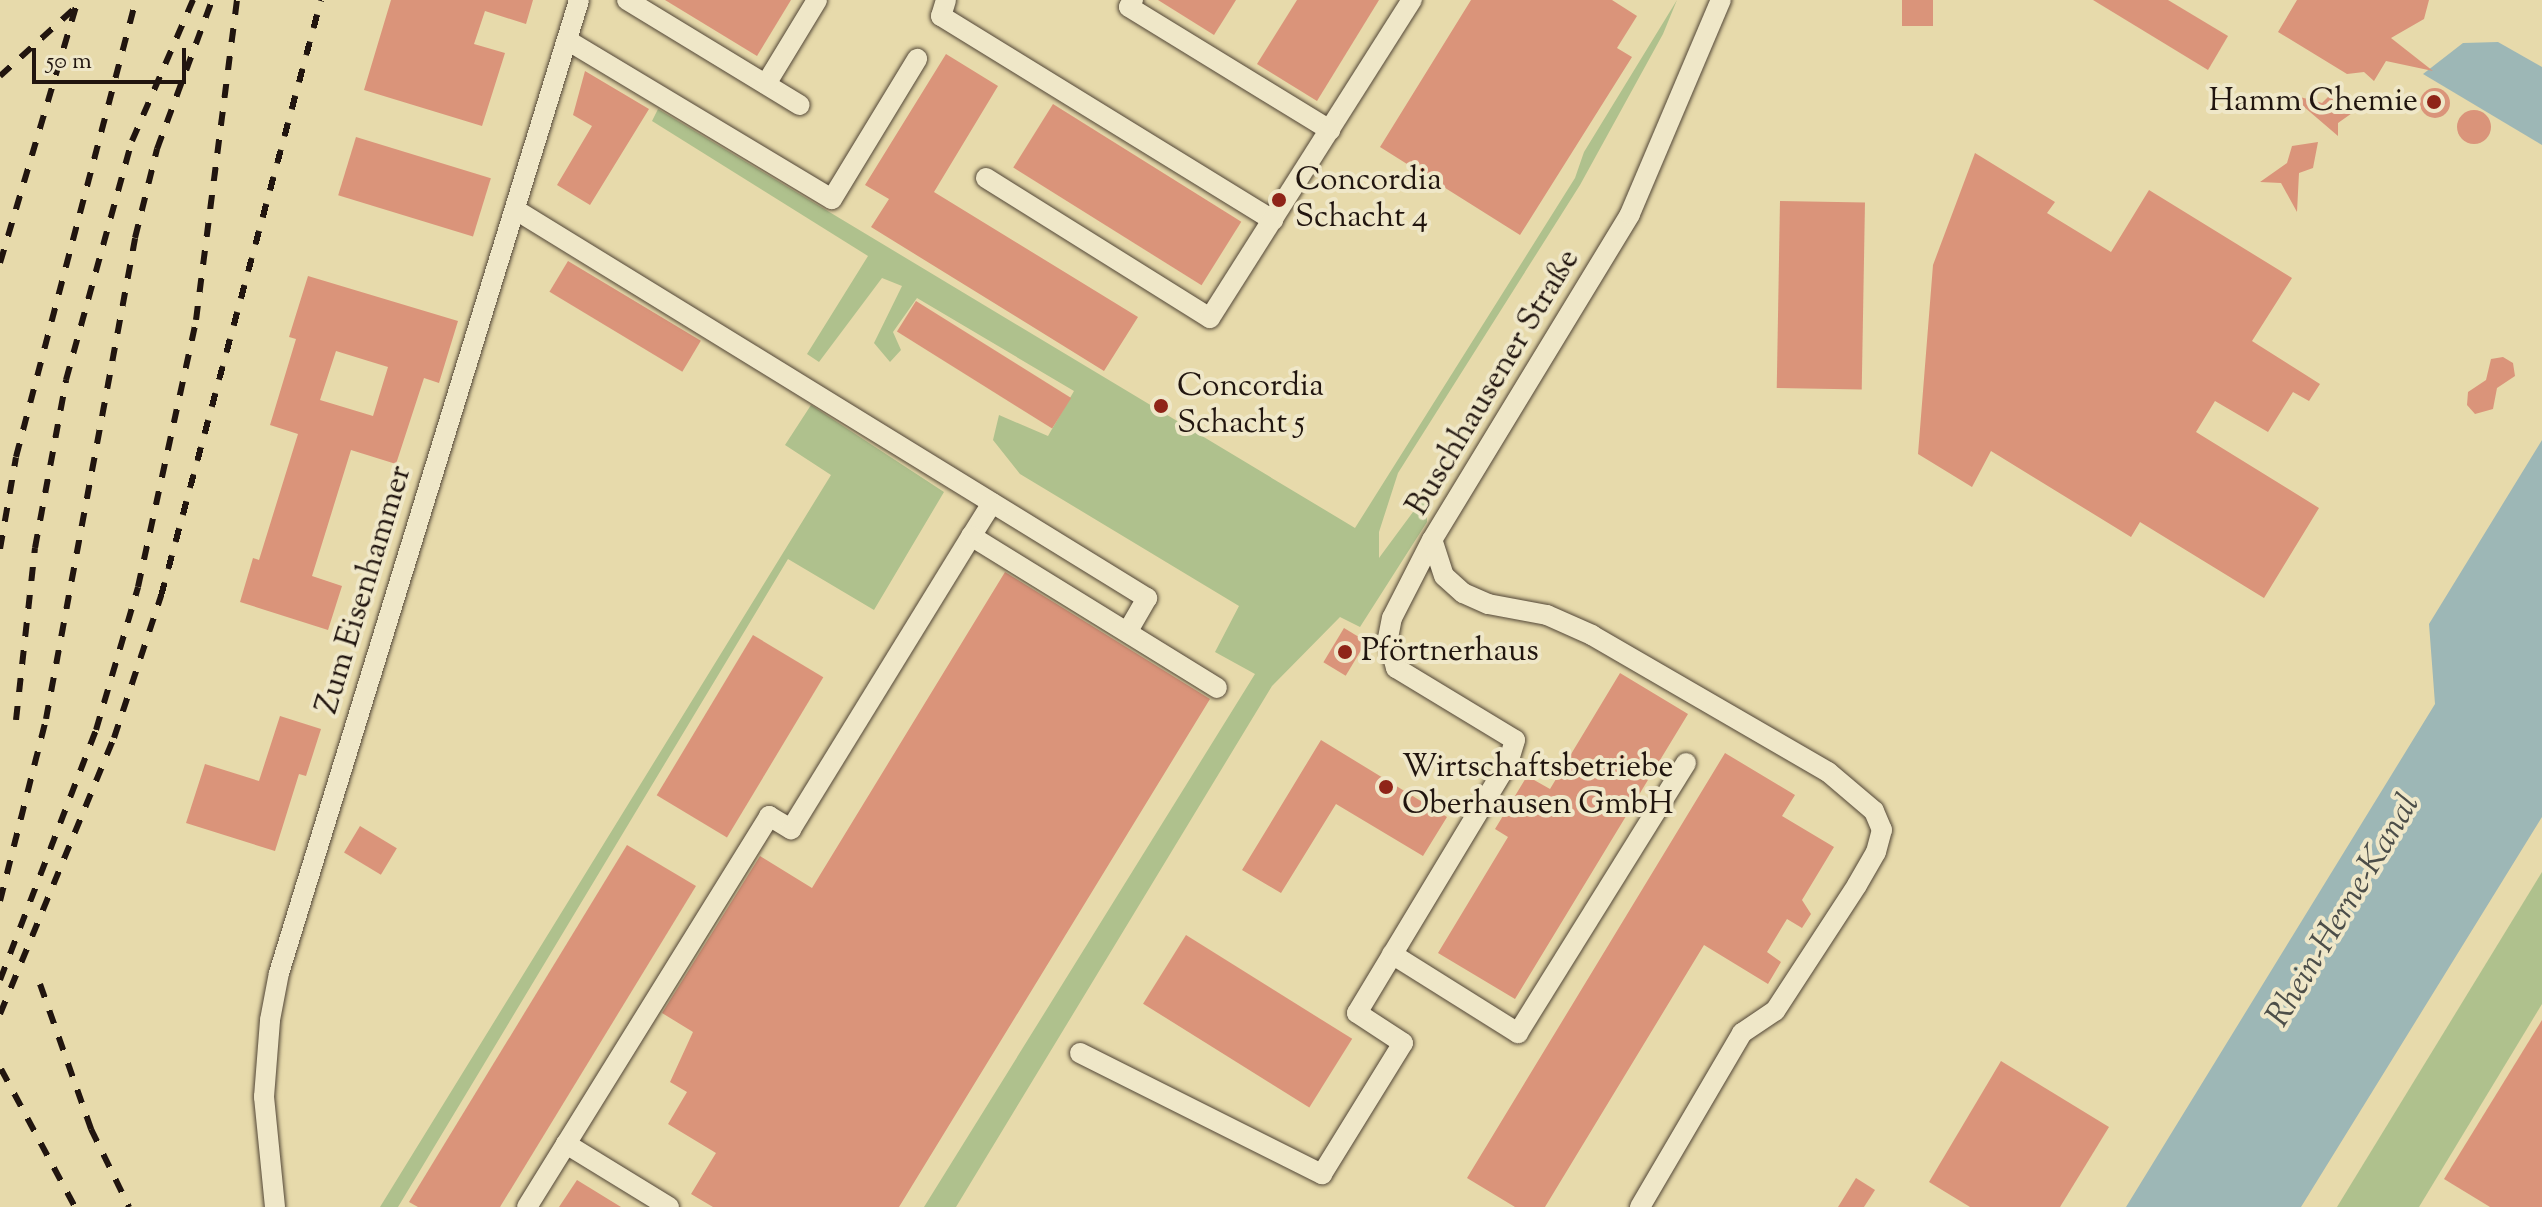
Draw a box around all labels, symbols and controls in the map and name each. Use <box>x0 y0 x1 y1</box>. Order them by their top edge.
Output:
scale bar <box>36 32 190 82</box>
text: 50 m <box>46 45 92 79</box>
place label: Hamm Chemie <box>2209 83 2418 121</box>
marker: Hamm Chemie <box>2425 93 2443 111</box>
place label: Concordia Schacht 4 <box>1295 163 1442 238</box>
marker: Concordia Schacht 4 <box>1270 191 1288 209</box>
street label: Buschhausener Straße <box>1399 243 1589 523</box>
place label: Concordia Schacht 5 <box>1177 369 1324 444</box>
marker: Concordia Schacht 5 <box>1152 397 1170 415</box>
street label: Zum Eisenhammer <box>309 461 421 719</box>
place label: Pförtnerhaus <box>1361 633 1539 671</box>
marker: Pförtnerhaus <box>1336 643 1354 661</box>
place label: Wirtschaftsbetriebe Oberhausen GmbH <box>1402 750 1673 825</box>
marker: Wirtschaftsbetriebe Oberhausen GmbH <box>1377 778 1395 796</box>
water label: Rhein-Herne-Kanal <box>2258 787 2430 1035</box>

